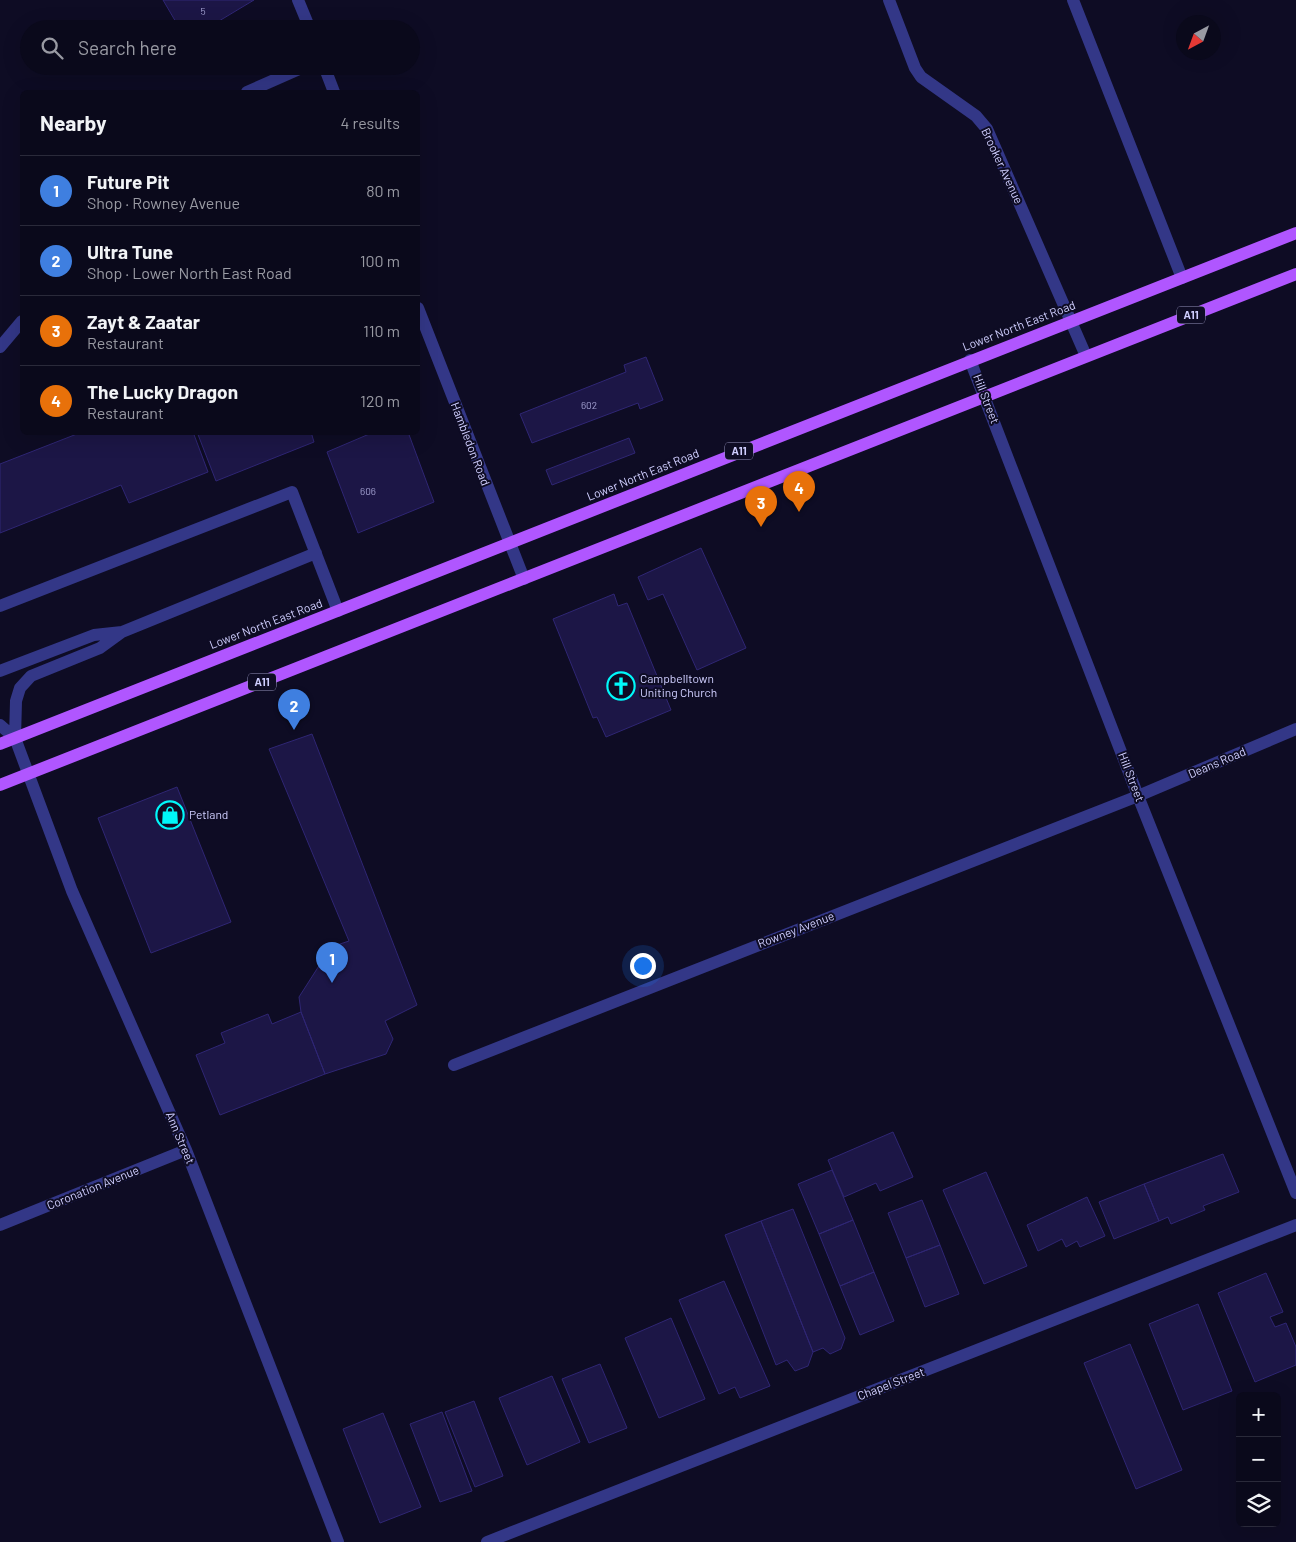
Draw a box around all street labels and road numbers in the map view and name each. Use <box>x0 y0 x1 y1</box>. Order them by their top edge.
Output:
street label: Brooker Avenue <box>979 125 1027 206</box>
street label: Lower North East Road <box>960 297 1077 353</box>
road number: A11 <box>1177 306 1205 324</box>
street label: Hill Street <box>971 372 1003 425</box>
street label: Hambledon Road <box>449 400 493 487</box>
road number: A11 <box>725 442 753 460</box>
street label: Lower North East Road <box>585 445 701 503</box>
street label: Lower North East Road <box>207 595 324 651</box>
road number: A11 <box>248 674 276 690</box>
street label: Deans Road <box>1186 744 1247 780</box>
street label: Hill Street <box>1116 750 1148 803</box>
street label: Rowney Avenue <box>755 908 836 950</box>
street label: Ann Street <box>164 1109 198 1166</box>
street label: Coronation Avenue <box>44 1162 141 1212</box>
street label: Chapel Street <box>855 1364 926 1402</box>

